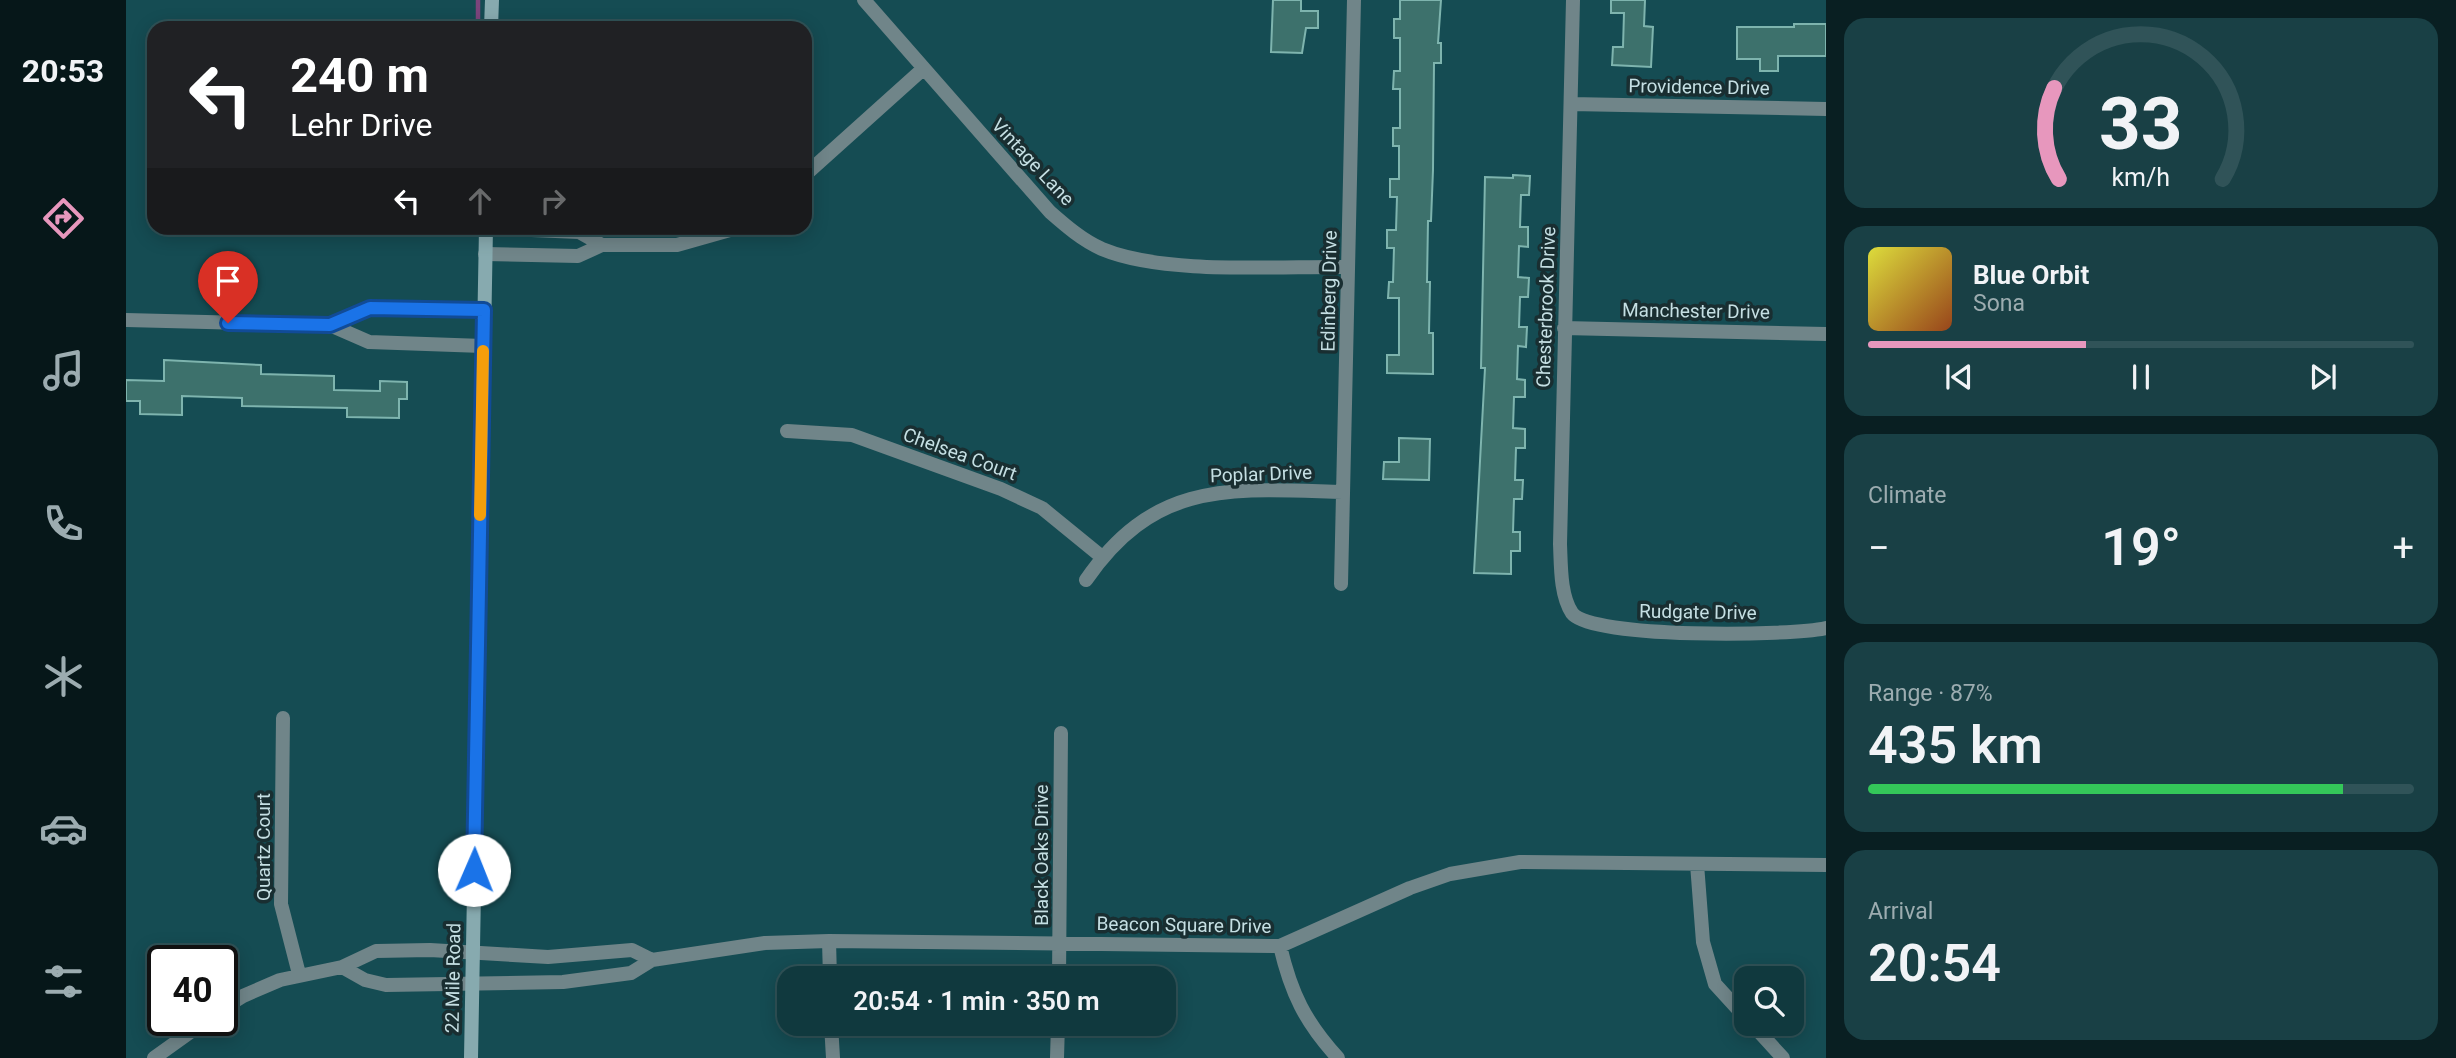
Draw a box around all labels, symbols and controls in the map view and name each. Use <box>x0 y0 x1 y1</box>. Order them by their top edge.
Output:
text: 240 m <box>290 47 429 104</box>
icon: left <box>175 49 266 140</box>
text: 20:53 <box>22 52 104 90</box>
street label: Providence Drive <box>1628 74 1770 100</box>
text: 33 <box>2099 81 2183 167</box>
text: Lehr Drive <box>290 106 433 144</box>
street label: Vintage Lane <box>987 114 1079 210</box>
text: km/h <box>2112 163 2170 192</box>
icon: left <box>388 182 426 220</box>
icon: ahead <box>461 182 499 220</box>
icon: right <box>534 182 572 220</box>
icon: directions <box>39 194 88 243</box>
street label: Chesterbrook Drive <box>1532 226 1560 388</box>
street label: Edinberg Drive <box>1316 230 1342 352</box>
pin <box>198 251 258 323</box>
text: Blue Orbit <box>1973 260 2089 290</box>
icon: arrive <box>209 262 247 300</box>
text: Sona <box>1973 290 2025 317</box>
street label: Manchester Drive <box>1622 298 1770 324</box>
icon: music <box>39 346 88 395</box>
icon: previous <box>1940 358 1978 396</box>
icon: pause <box>2122 358 2160 396</box>
icon: next <box>2304 358 2342 396</box>
street label: Chelsea Court <box>900 423 1020 485</box>
street label: Poplar Drive <box>1210 461 1312 487</box>
text: Climate <box>1868 482 1947 509</box>
icon: phone <box>39 499 88 548</box>
text: 19° <box>2101 517 2181 578</box>
text: − <box>1868 526 1890 570</box>
text: + <box>2392 526 2414 570</box>
street label: Rudgate Drive <box>1639 599 1757 625</box>
icon: climate <box>39 652 88 701</box>
text: Range · 87% <box>1868 680 1993 707</box>
text: 435 km <box>1868 715 2043 776</box>
street label: Black Oaks Drive <box>1030 784 1053 926</box>
street label: Quartz Court <box>252 793 275 901</box>
icon: car <box>39 804 88 853</box>
position arrow <box>437 833 511 907</box>
text: Arrival <box>1868 898 1933 925</box>
street label: Beacon Square Drive <box>1096 912 1272 938</box>
street label: 22 Mile Road <box>441 923 465 1033</box>
text: 20:54 <box>1868 933 2001 994</box>
speed limit sign: 40 <box>147 945 238 1036</box>
icon: filters <box>39 957 88 1006</box>
map controls <box>1734 966 1804 1036</box>
button: search <box>1734 966 1804 1036</box>
text: 20:54 · 1 min · 350 m <box>853 986 1100 1016</box>

